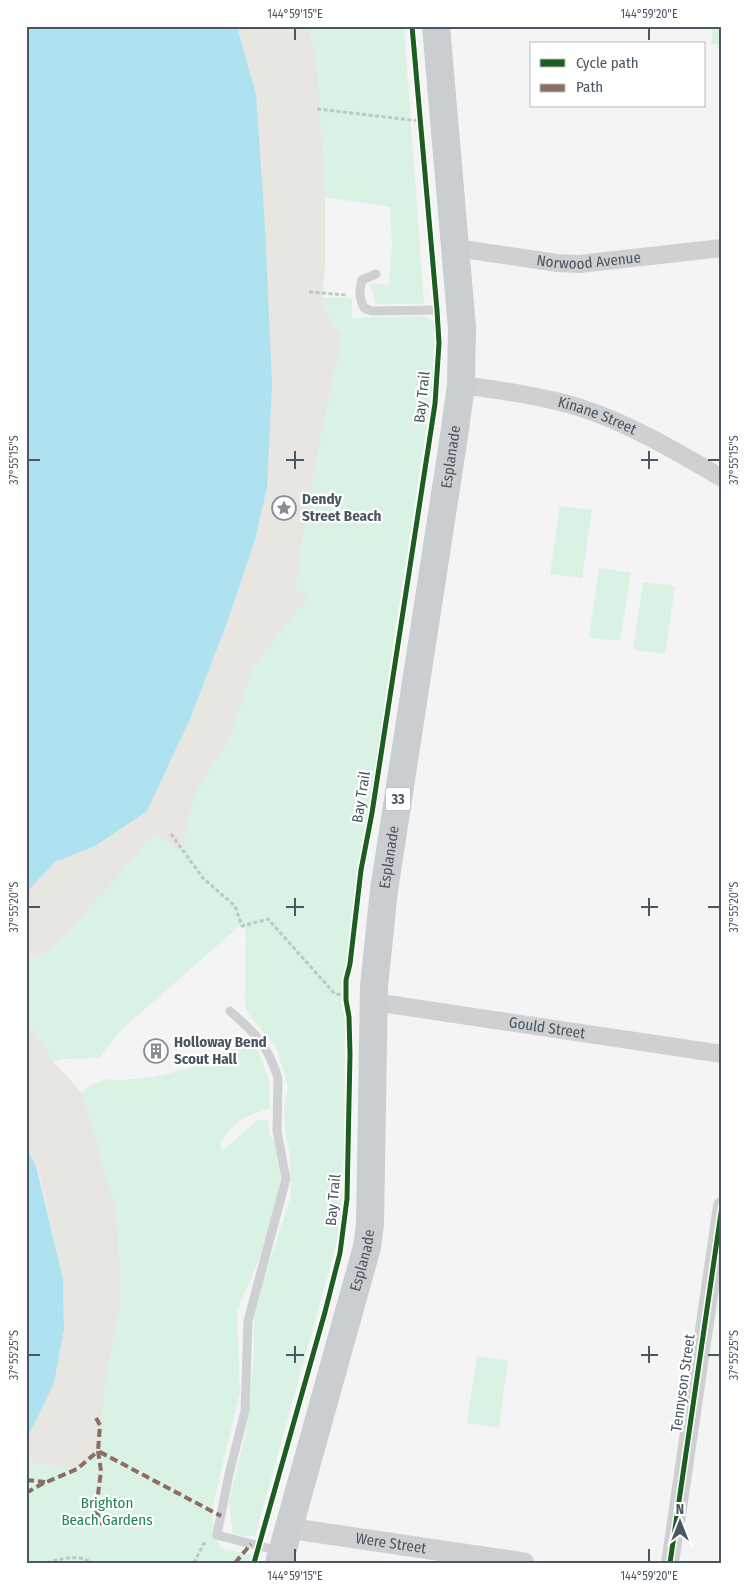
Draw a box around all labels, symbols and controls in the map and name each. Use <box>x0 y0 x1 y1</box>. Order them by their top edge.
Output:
text: 144°59'15"E <box>267 7 323 21</box>
text: 144°59'20"E <box>620 7 678 21</box>
legend <box>530 42 706 108</box>
text: Cycle path <box>576 54 639 72</box>
text: Path <box>576 78 603 96</box>
street label: Norwood Avenue <box>536 248 642 273</box>
street label: Bay Trail <box>410 370 434 424</box>
street label: Kinane Street <box>556 393 640 438</box>
street label: Esplanade <box>437 424 464 490</box>
text: 37°55'15"S <box>7 435 21 485</box>
text: 37°55'15"S <box>727 435 741 485</box>
place label: Dendy Street Beach <box>302 490 382 525</box>
place icon: Dendy Street Beach <box>271 495 297 521</box>
street label: Bay Trail <box>348 770 374 824</box>
road number: 33 <box>386 788 410 811</box>
street label: Esplanade <box>375 824 403 890</box>
text: 37°55'20"S <box>7 882 21 932</box>
text: 37°55'20"S <box>727 882 741 932</box>
street label: Gould Street <box>508 1013 586 1042</box>
place label: Holloway Bend Scout Hall <box>174 1033 267 1068</box>
building icon: Holloway Bend Scout Hall <box>143 1038 169 1064</box>
street label: Bay Trail <box>322 1173 344 1227</box>
street label: Esplanade <box>346 1228 378 1293</box>
text: 37°55'25"S <box>7 1330 21 1380</box>
text: 37°55'25"S <box>727 1330 741 1380</box>
street label: Tennyson Street <box>667 1333 699 1433</box>
park label: Brighton Beach Gardens <box>61 1494 153 1529</box>
north arrow <box>656 1496 706 1546</box>
text: N <box>676 1501 684 1518</box>
street label: Were Street <box>354 1529 428 1557</box>
text: 144°59'15"E <box>267 1569 323 1583</box>
text: 144°59'20"E <box>620 1569 678 1583</box>

